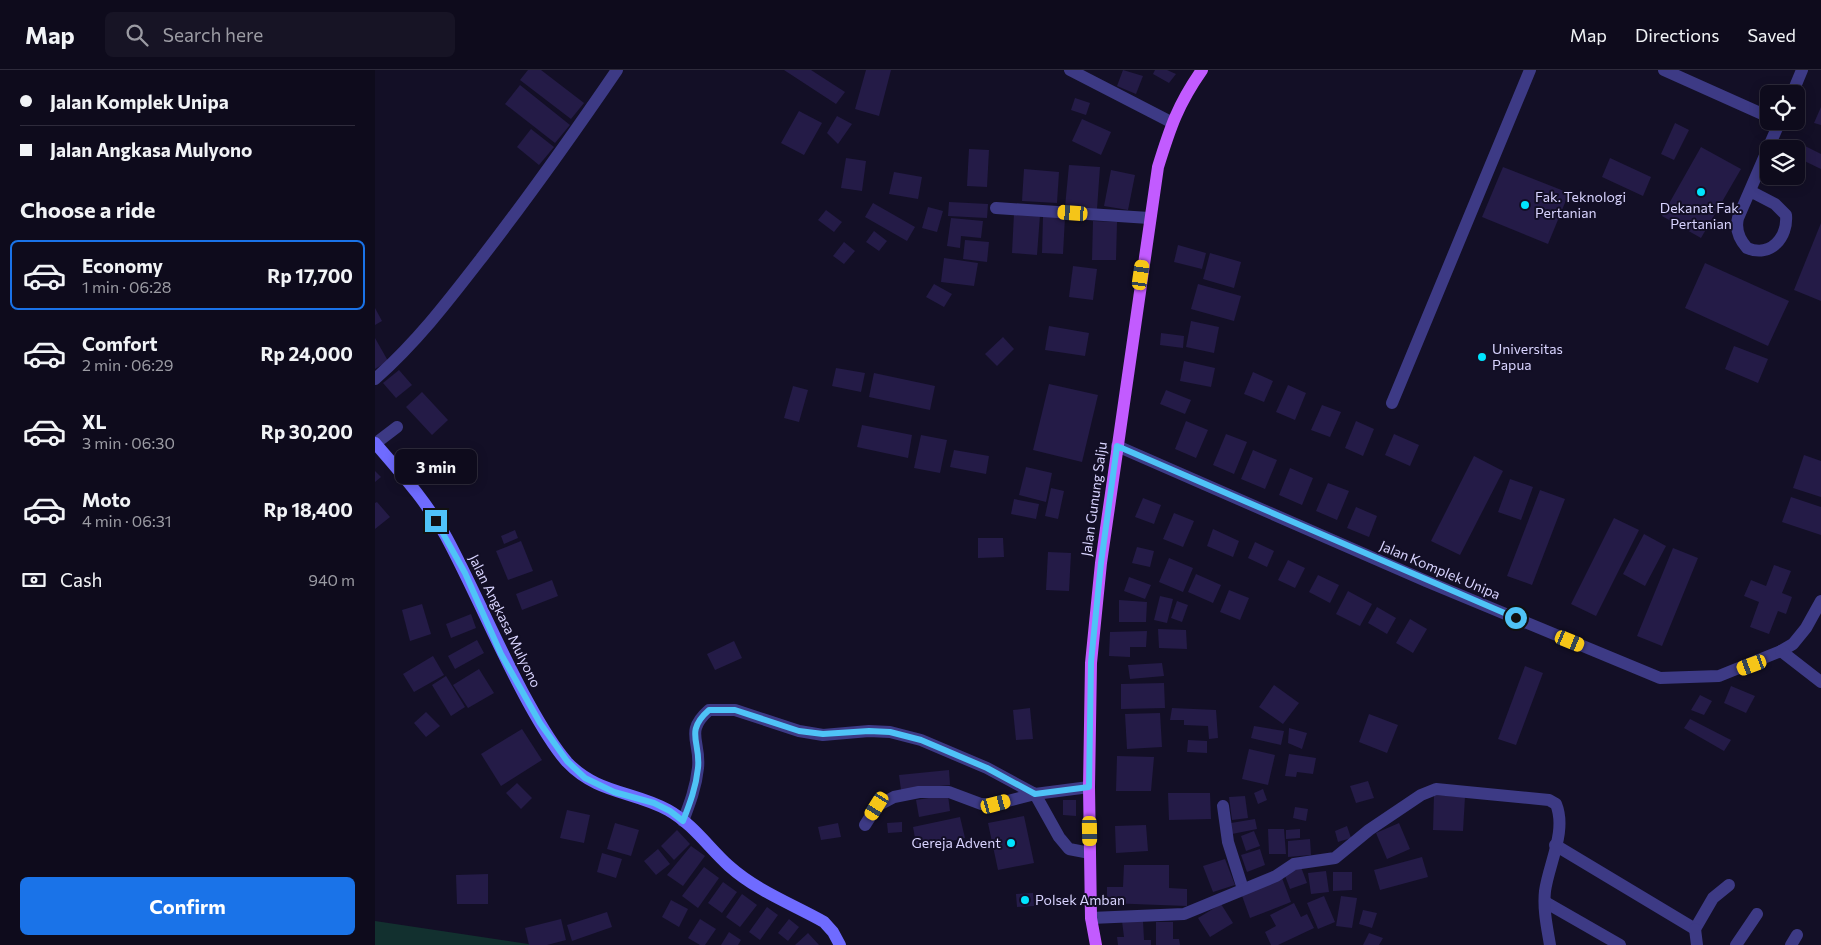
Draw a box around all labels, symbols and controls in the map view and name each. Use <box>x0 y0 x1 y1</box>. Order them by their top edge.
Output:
search box <box>105 12 455 57</box>
text: Map <box>25 20 75 49</box>
icon: search <box>123 21 151 49</box>
text: Search here <box>163 23 263 46</box>
text: Map <box>1570 24 1607 46</box>
text: Directions <box>1635 24 1719 46</box>
text: Saved <box>1747 24 1796 46</box>
map controls <box>1760 85 1805 185</box>
button: locate <box>1760 85 1805 130</box>
text: Jalan Komplek Unipa <box>50 90 229 113</box>
text: Jalan Angkasa Mulyono <box>50 138 252 161</box>
button: layers <box>1760 140 1805 185</box>
marker: Dekanat Fak. Pertanian <box>1695 186 1707 198</box>
place label: Fak. Teknologi Pertanian <box>1535 188 1626 221</box>
text: Choose a ride <box>20 196 155 223</box>
marker: Fak. Teknologi Pertanian <box>1519 199 1531 211</box>
place label: Dekanat Fak. Pertanian <box>1660 199 1742 232</box>
car <box>1057 204 1088 222</box>
icon: car <box>22 253 67 298</box>
text: Economy <box>82 254 163 277</box>
car <box>1131 259 1150 291</box>
text: Rp 17,700 <box>267 264 353 287</box>
text: 1 min · 06:28 <box>82 277 172 296</box>
icon: car <box>22 331 67 376</box>
text: Comfort <box>82 332 158 355</box>
place label: Universitas Papua <box>1492 340 1563 373</box>
text: Rp 24,000 <box>260 342 353 365</box>
marker: Universitas Papua <box>1476 351 1488 363</box>
text: 2 min · 06:29 <box>82 355 174 374</box>
icon: car <box>22 409 67 454</box>
text: XL <box>82 410 107 433</box>
text: Rp 30,200 <box>261 420 353 443</box>
text: 3 min · 06:30 <box>82 433 175 452</box>
street label: Jalan Gunung Salju <box>1077 440 1110 557</box>
callout: 3 min <box>395 448 477 484</box>
text: 3 min <box>416 457 456 476</box>
icon: car <box>22 487 67 532</box>
text: Moto <box>82 488 131 511</box>
text: Rp 18,400 <box>263 498 353 521</box>
route end <box>425 510 447 532</box>
text: 4 min · 06:31 <box>82 511 172 530</box>
street label: Jalan Komplek Unipa <box>1377 536 1503 603</box>
street label: Jalan Angkasa Mulyono <box>466 551 545 690</box>
icon: cash <box>20 566 48 594</box>
text: Cash <box>60 568 102 591</box>
text: 940 m <box>308 570 355 589</box>
route start <box>1505 607 1527 629</box>
car <box>1553 628 1586 654</box>
car <box>1735 653 1768 677</box>
car <box>862 789 891 823</box>
car <box>979 793 1012 815</box>
car <box>1082 816 1097 846</box>
place label: Gereja Advent <box>912 834 1001 851</box>
marker: Gereja Advent <box>1005 837 1017 849</box>
button: Confirm <box>20 877 355 935</box>
place label: Polsek Amban <box>1035 891 1125 908</box>
marker: Polsek Amban <box>1019 894 1031 906</box>

